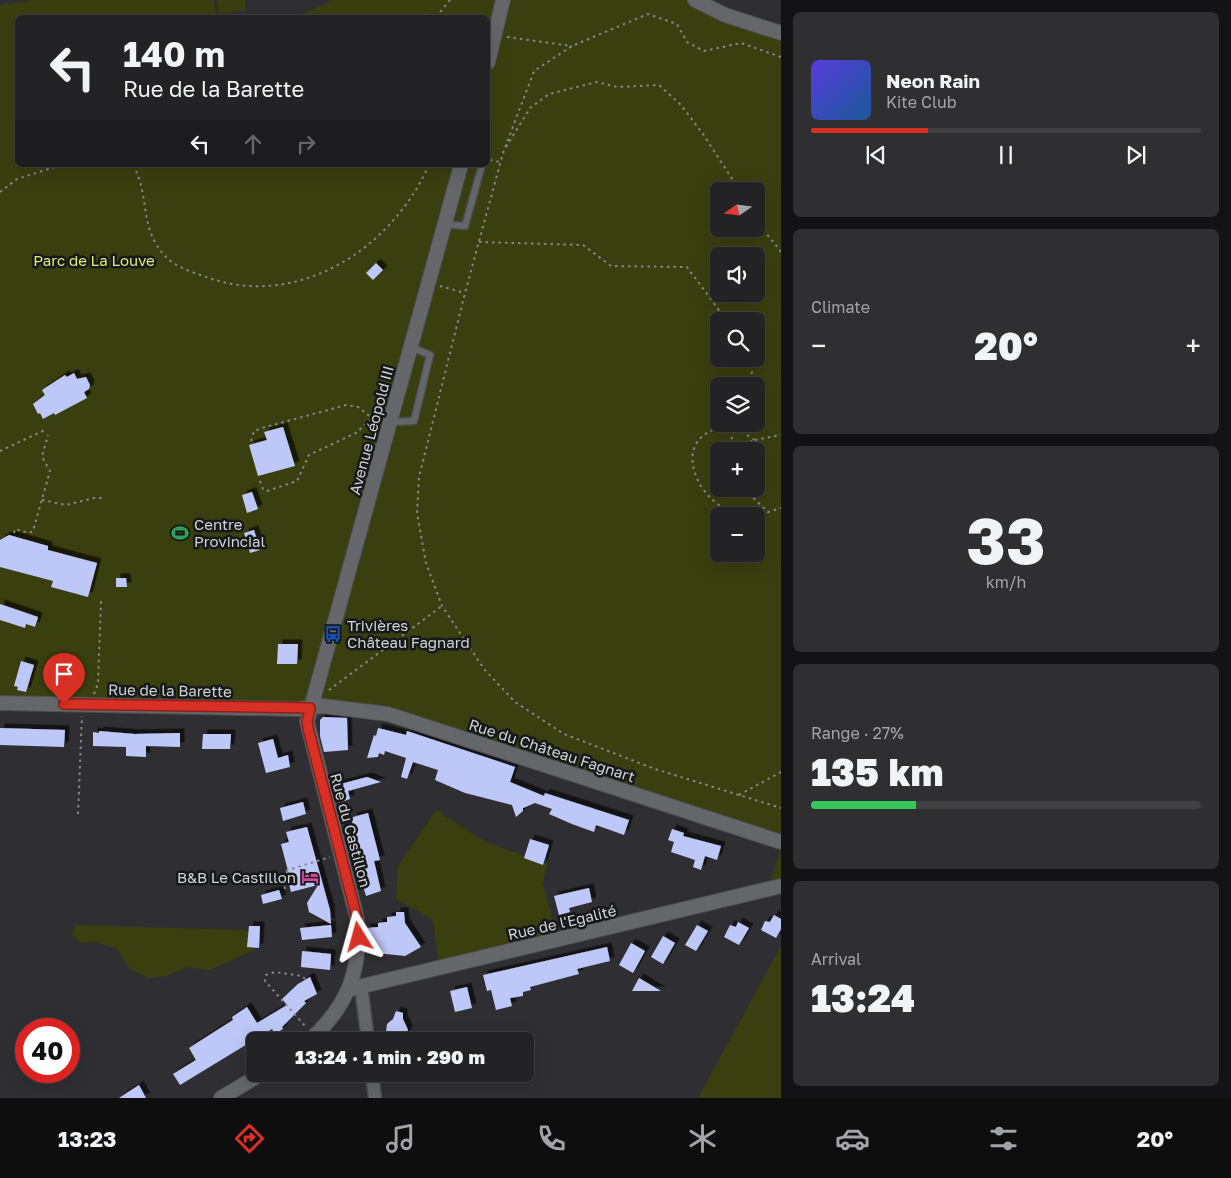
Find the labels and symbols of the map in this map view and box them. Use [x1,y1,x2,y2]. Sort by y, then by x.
north arrow [710,182,765,238]
park label: Parc de La Louve [33,251,155,269]
street label: Avenue Léopold III [345,364,397,496]
place label: Centre Provincial [194,515,266,550]
sports icon: Centre Provincial [170,523,190,543]
place label: Trivières Château Fagnard [347,616,470,651]
bus stop icon: Trivières Château Fagnard [323,624,343,644]
pin [43,653,85,704]
street label: Rue de la Barette [108,680,232,700]
street label: Rue du Château Fagnart [467,715,637,785]
street label: Rue du Castillon [327,771,375,889]
hotel icon: B&B Le Castillon [300,867,320,887]
place label: B&B Le Castillon [177,868,296,886]
street label: Rue de l'Egalité [506,901,618,943]
position arrow [332,910,384,962]
speed limit sign: 40 [15,1018,80,1083]

